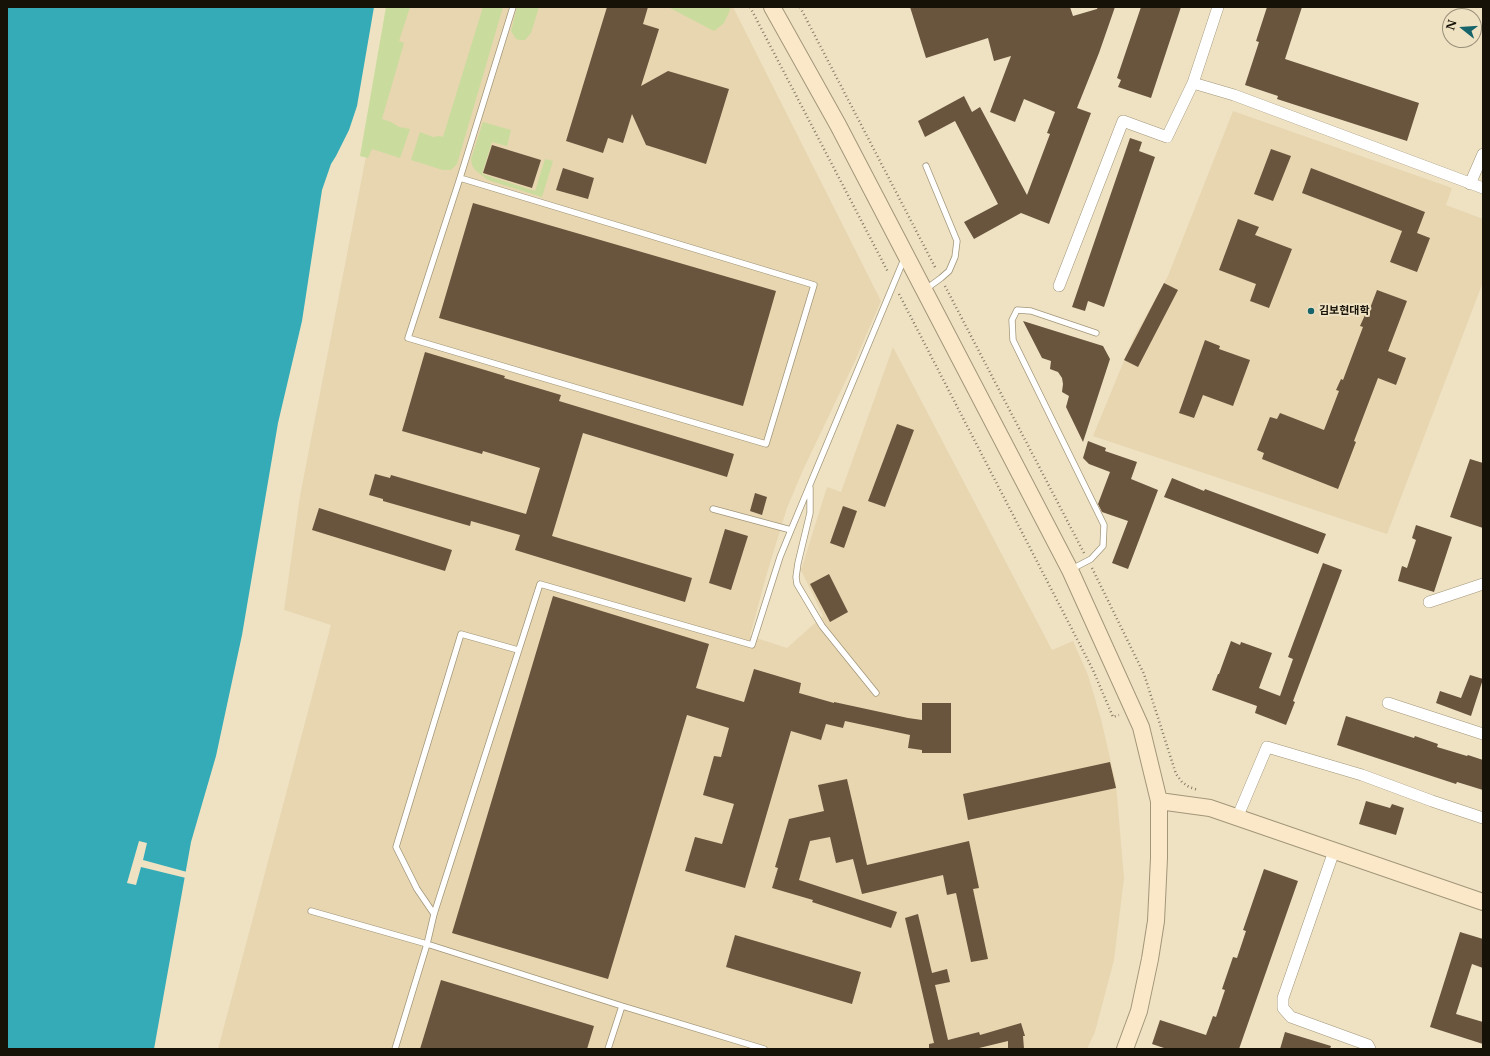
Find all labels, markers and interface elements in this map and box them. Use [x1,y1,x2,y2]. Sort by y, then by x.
north arrow [1442,8,1482,48]
text: N [1443,18,1460,32]
place label: 김보현대학 [1319,304,1370,318]
marker: 김보현대학 [1306,306,1316,316]

